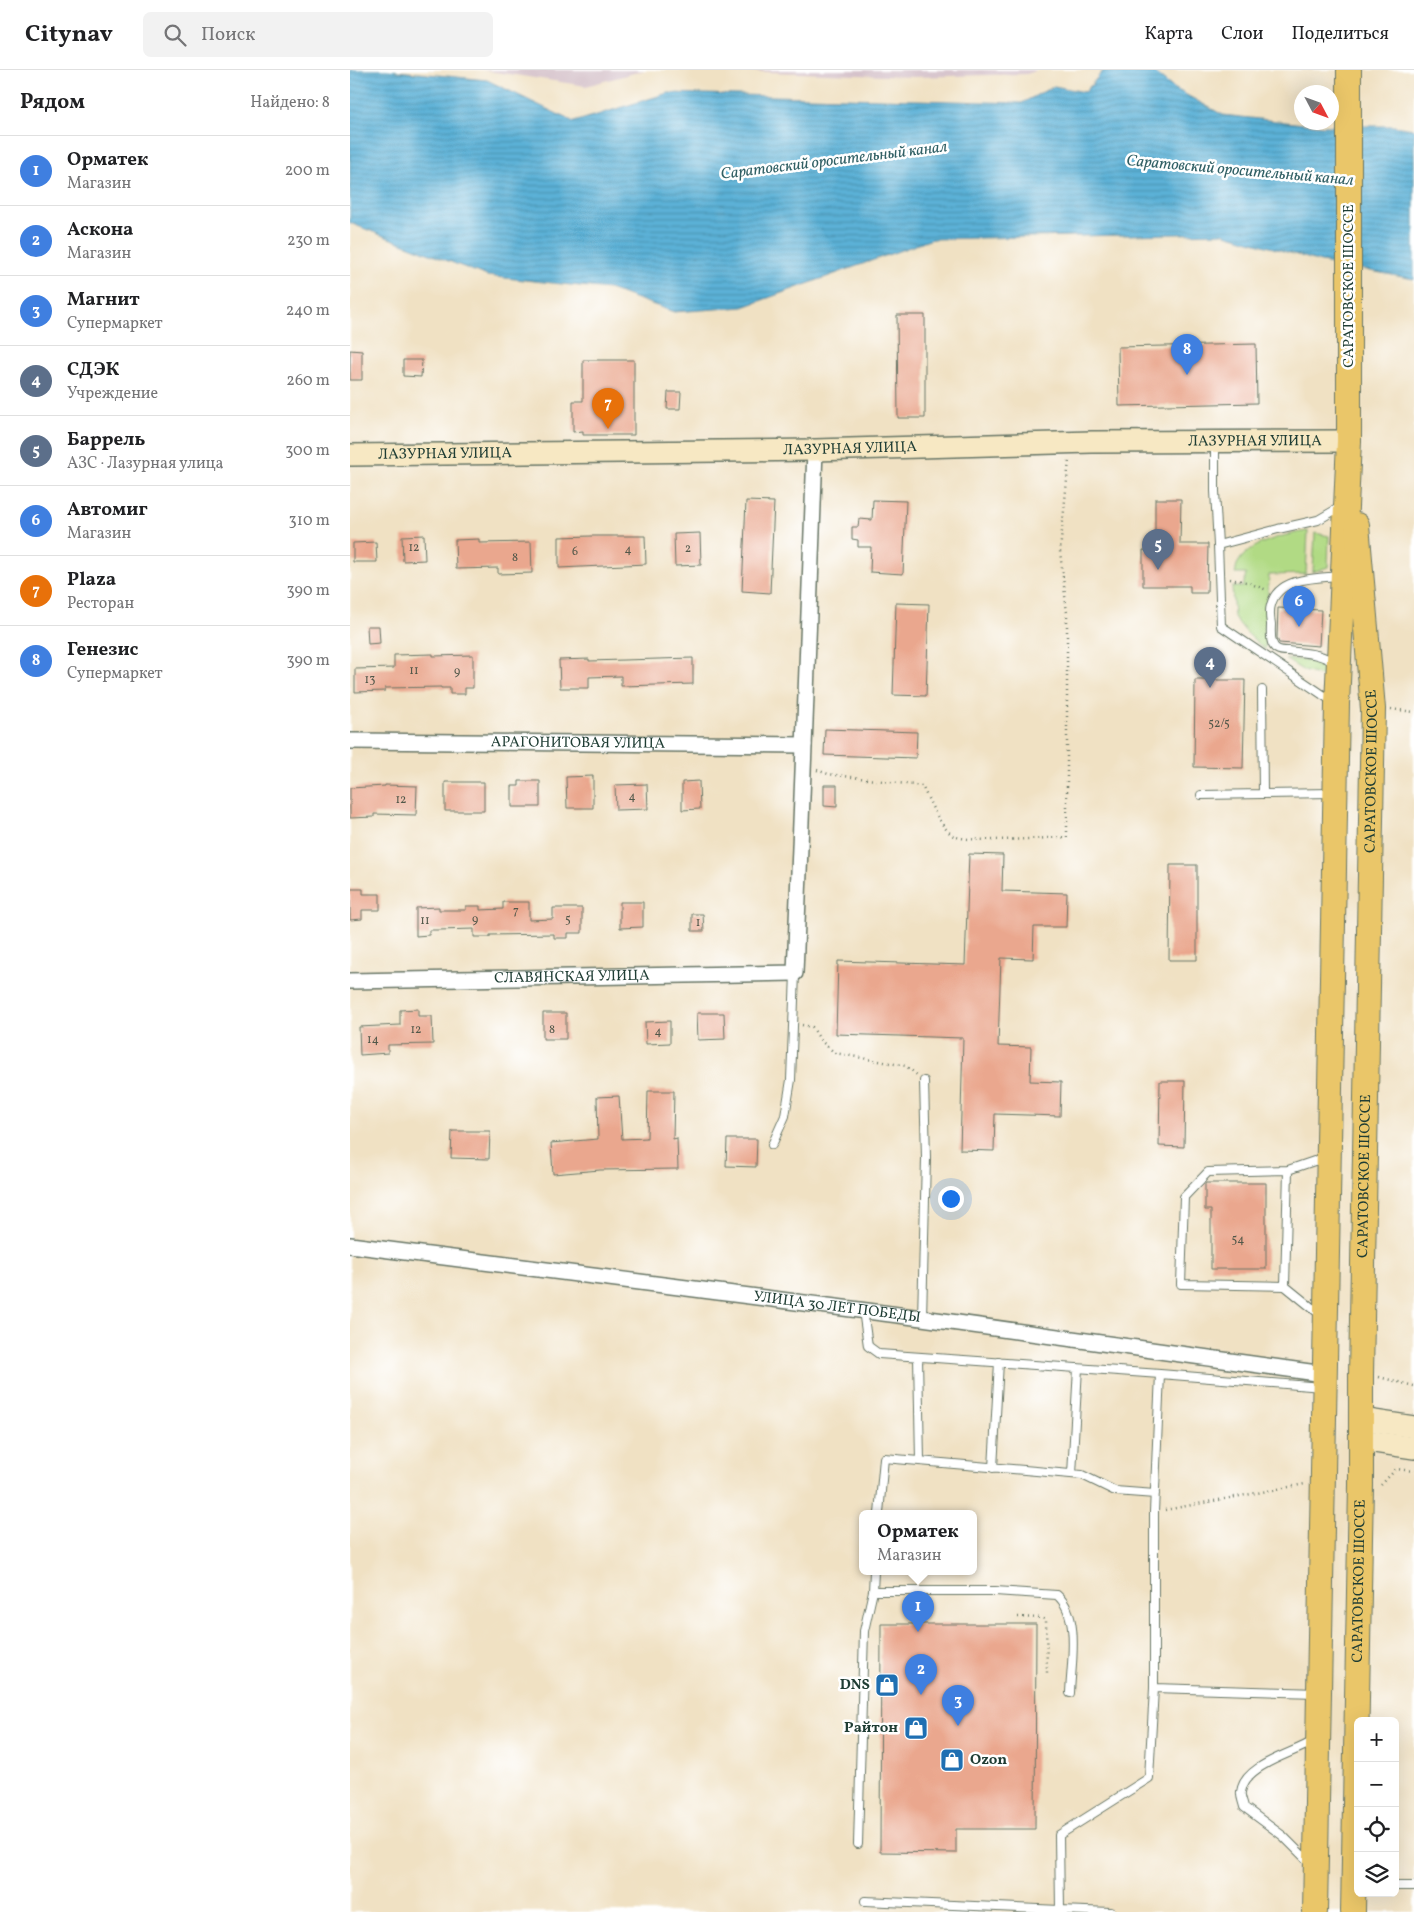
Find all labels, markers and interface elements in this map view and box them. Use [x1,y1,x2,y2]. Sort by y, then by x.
search box [143,12,493,57]
text: Citynav [25,18,113,52]
icon: search [161,21,189,49]
text: Поиск [201,22,255,48]
text: Карта [1145,22,1193,47]
text: Слои [1221,22,1263,47]
text: Поделиться [1291,22,1389,47]
north arrow [1294,85,1339,130]
text: Рядом [20,88,85,117]
text: Найдено: 8 [250,92,330,114]
water label: Саратовский оросительный канал [720,136,949,186]
text: Орматек [67,147,148,173]
water label: Саратовский оросительный канал [1125,150,1355,192]
text: 1 [33,160,39,182]
text: 200 m [285,160,330,182]
text: Магазин [67,173,131,195]
street label: САРАТОВСКОЕ ШОССЕ [1339,204,1360,368]
text: Аскона [67,217,133,243]
text: 2 [32,230,40,252]
text: 230 m [287,230,330,252]
text: Магазин [67,243,131,265]
text: Магнит [67,287,140,313]
text: 3 [32,300,40,322]
text: 240 m [286,300,330,322]
text: Супермаркет [67,313,163,335]
pin: 8 [1171,334,1203,375]
text: СДЭК [67,357,119,383]
text: 4 [31,370,41,392]
text: 260 m [286,370,330,392]
text: Учреждение [67,383,158,405]
pin: 7 [592,388,624,429]
text: Баррель [67,427,145,453]
street label: ЛАЗУРНАЯ УЛИЦА [1188,431,1322,452]
street label: ЛАЗУРНАЯ УЛИЦА [783,437,918,461]
text: 5 [32,440,40,462]
text: 300 m [285,440,330,462]
street label: ЛАЗУРНАЯ УЛИЦА [378,443,512,465]
text: АЗС · Лазурная улица [67,453,224,475]
text: Автомиг [67,497,148,523]
text: 6 [32,510,40,532]
text: 310 m [289,510,330,532]
text: Магазин [67,523,131,545]
pin: 5 [1142,529,1174,570]
house number: 12 [408,540,420,556]
house number: 2 [685,541,691,557]
house number: 4 [624,542,632,558]
house number: 6 [572,544,578,560]
house number: 8 [512,550,518,566]
text: Plaza [67,567,116,593]
text: 7 [32,580,40,602]
text: 390 m [287,580,330,602]
pin: 6 [1283,586,1315,627]
text: Ресторан [67,593,134,615]
text: Генезис [67,637,138,663]
pin: 4 [1194,647,1226,688]
text: 8 [32,650,40,672]
text: 390 m [287,650,330,672]
text: Супермаркет [67,663,163,685]
house number: 11 [409,663,419,679]
house number: 9 [454,664,460,680]
house number: 13 [365,672,375,688]
street label: САРАТОВСКОЕ ШОССЕ [1360,689,1384,853]
house number: 52/5 [1208,716,1230,732]
street label: АРАГОНИТОВАЯ УЛИЦА [491,732,666,754]
house number: 4 [628,789,636,805]
house number: 12 [395,792,407,808]
house number: 7 [513,903,519,919]
house number: 9 [472,912,478,928]
house number: 5 [565,912,571,928]
house number: 11 [420,913,430,929]
house number: 1 [696,915,700,931]
street label: СЛАВЯНСКАЯ УЛИЦА [494,965,650,989]
house number: 12 [410,1022,422,1038]
house number: 8 [549,1022,555,1038]
house number: 4 [654,1024,662,1040]
house number: 14 [367,1032,379,1048]
street label: САРАТОВСКОЕ ШОССЕ [1353,1094,1377,1258]
your location [938,1186,964,1212]
house number: 54 [1232,1232,1244,1248]
street label: УЛИЦА 30 ЛЕТ ПОБЕДЫ [752,1286,922,1328]
street label: САРАТОВСКОЕ ШОССЕ [1347,1499,1371,1663]
popup [859,1510,977,1575]
text: Орматек [877,1519,959,1545]
text: Магазин [877,1545,942,1567]
pin: 1 [902,1591,934,1632]
pin: 2 [905,1654,937,1695]
shop icon: DNS [874,1672,900,1698]
place label: DNS [840,1675,870,1696]
pin: 3 [942,1685,974,1726]
shop icon: Райтон [903,1715,929,1741]
map controls [1354,1717,1399,1897]
button: + [1354,1717,1399,1762]
place label: Райтон [844,1718,898,1739]
shop icon: Ozon [939,1747,965,1773]
place label: Ozon [970,1750,1007,1771]
button: − [1354,1762,1399,1807]
button: locate [1354,1807,1399,1852]
button: layers [1354,1852,1399,1897]

